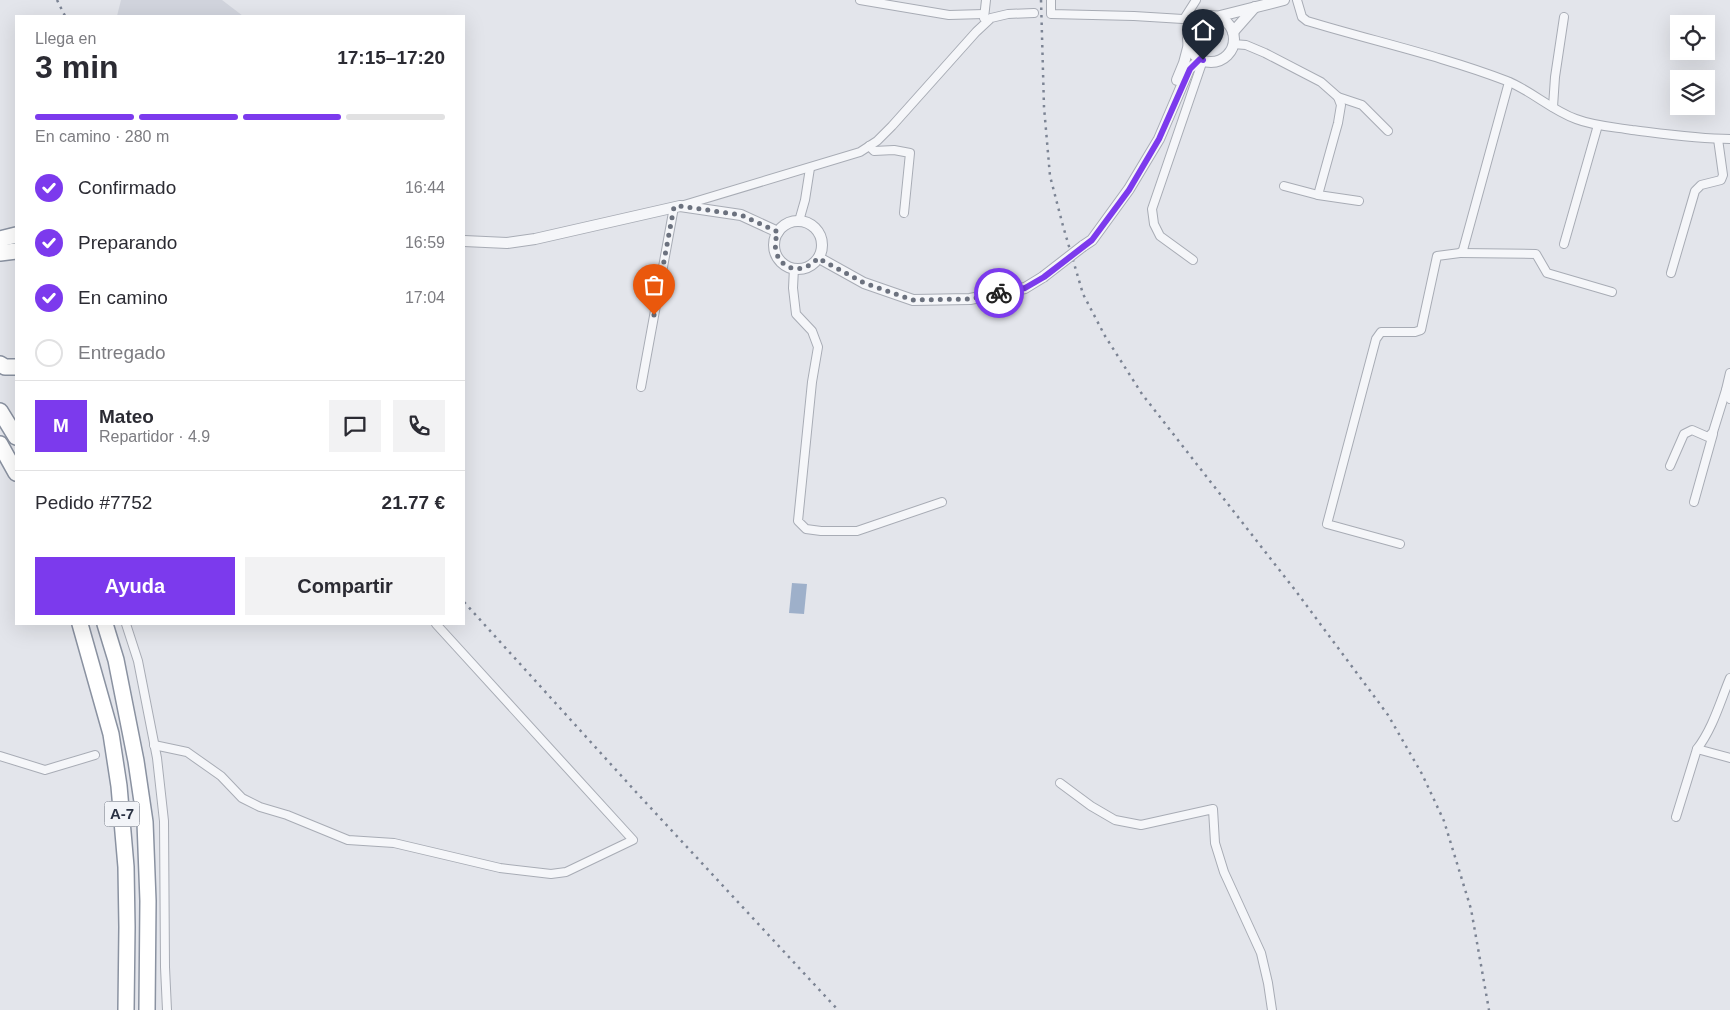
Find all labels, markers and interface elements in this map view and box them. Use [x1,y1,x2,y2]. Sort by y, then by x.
pin [1182,9,1224,60]
map controls [1670,15,1715,115]
button: locate [1670,15,1715,60]
icon: home [1189,16,1217,44]
text: Llega en [35,30,96,47]
text: 17:15–17:20 [337,47,445,68]
text: 3 min [35,49,119,85]
button: layers [1670,70,1715,115]
text: En camino · 280 m [35,128,169,145]
icon: check [35,174,63,202]
text: Confirmado [78,177,176,198]
text: 16:44 [405,179,445,196]
icon: check [35,229,63,257]
text: Preparando [78,232,177,253]
text: 16:59 [405,234,445,251]
pin [633,264,675,315]
courier [974,268,1024,318]
icon: bag [640,271,668,299]
icon: bike [985,279,1013,307]
icon: check [35,284,63,312]
text: En camino [78,287,168,308]
text: 17:04 [405,289,445,306]
text: Entregado [78,342,166,363]
button: chat [329,400,381,452]
button: phone [393,400,445,452]
text: Mateo [99,406,154,427]
text: M [53,415,69,436]
text: Repartidor · 4.9 [99,428,210,445]
text: Pedido #7752 [35,492,152,513]
text: 21.77 € [382,492,445,513]
button: Ayuda [35,557,235,615]
button: Compartir [245,557,445,615]
road number: A-7 [104,802,140,826]

